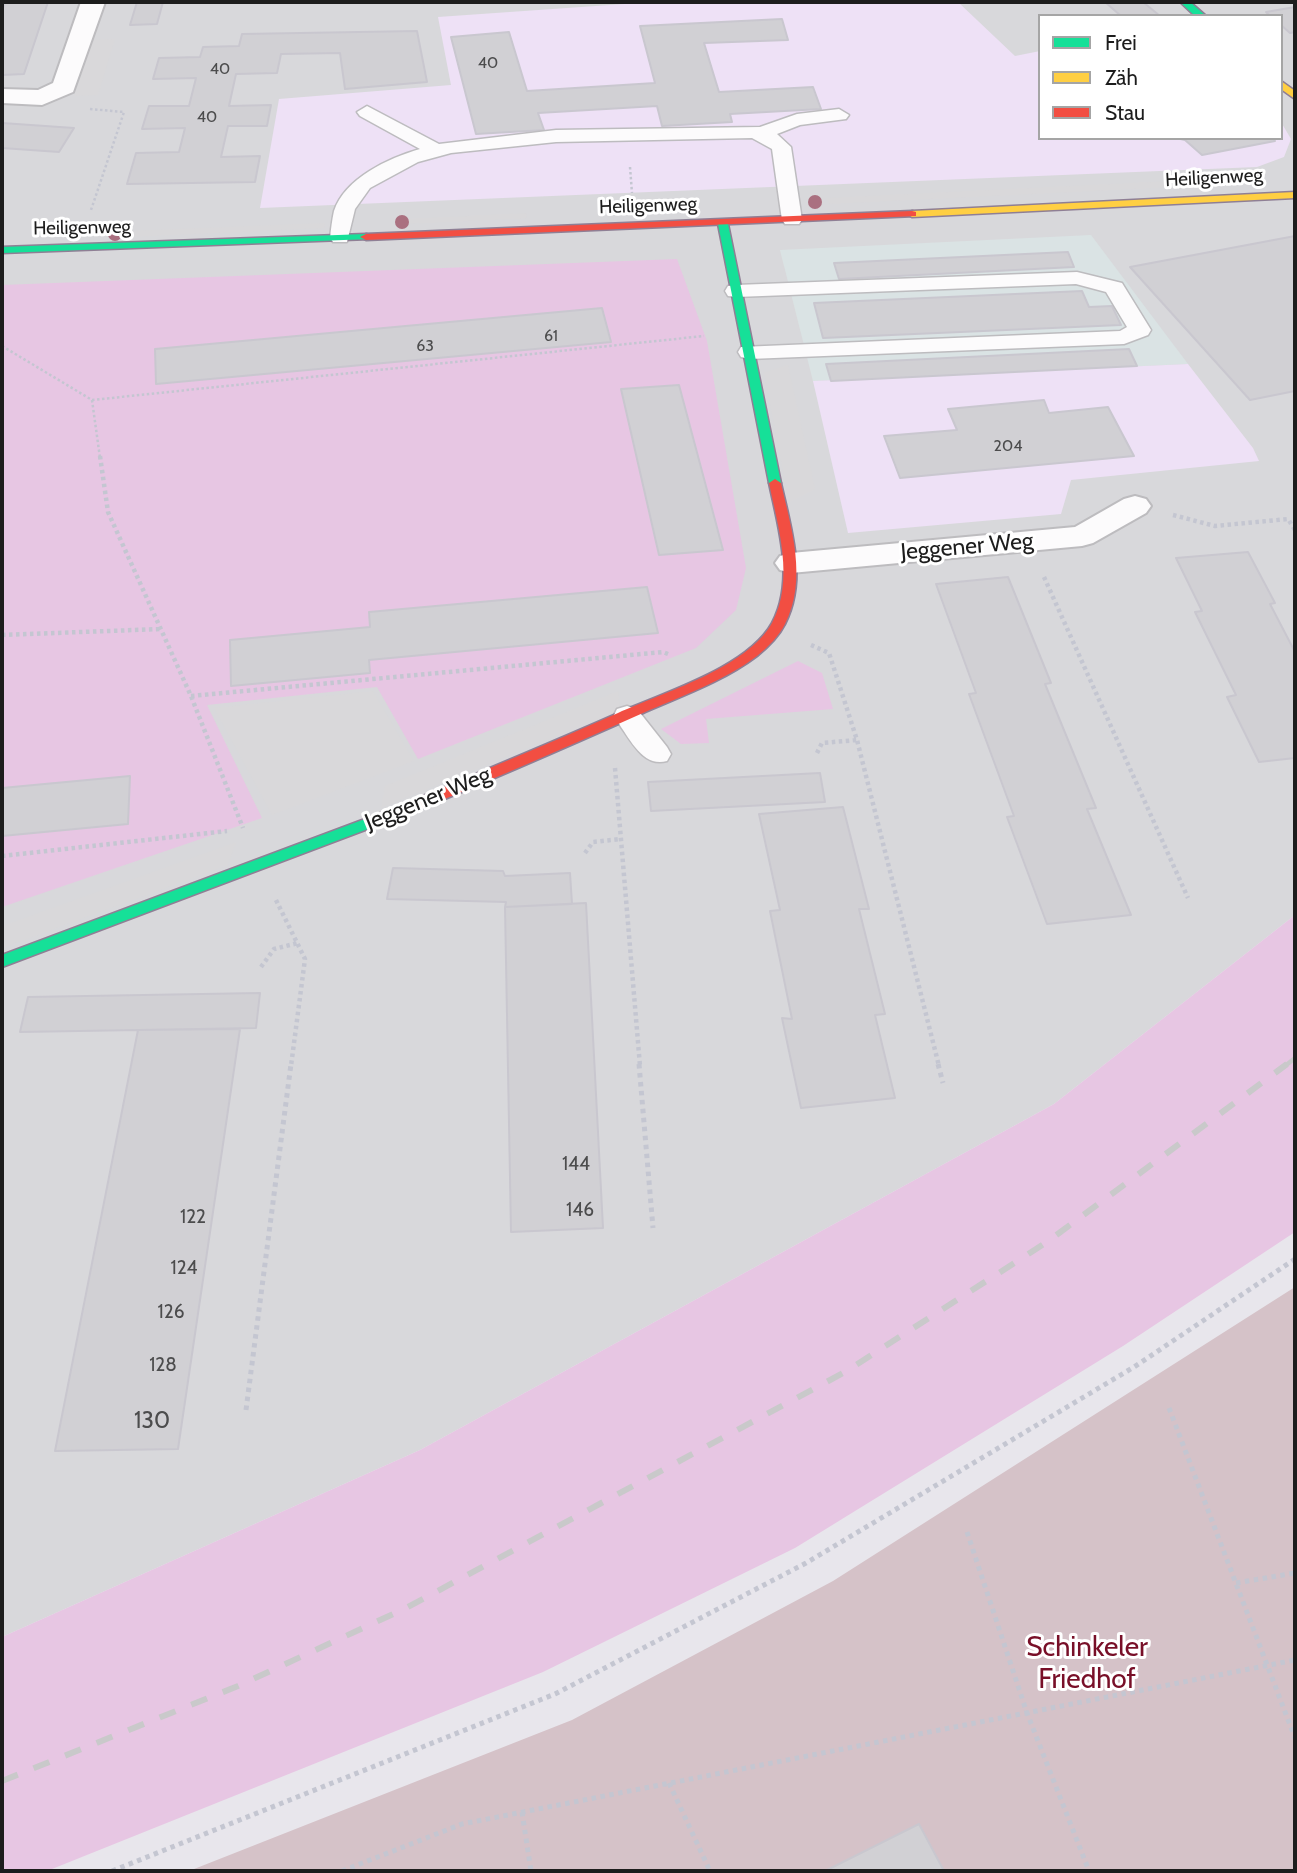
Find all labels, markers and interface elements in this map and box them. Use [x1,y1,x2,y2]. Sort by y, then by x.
legend [1038,14,1283,140]
text: Frei [1105,30,1137,55]
house number: 40 [478,53,498,73]
house number: 40 [210,59,230,79]
text: Zäh [1105,65,1138,90]
text: Stau [1105,100,1145,125]
house number: 40 [197,107,217,127]
street label: Heiligenweg [1164,164,1264,192]
street label: Heiligenweg [599,193,697,219]
street label: Heiligenweg [33,216,131,240]
house number: 61 [544,326,558,346]
house number: 63 [416,336,434,356]
house number: 204 [994,436,1022,456]
street label: Jeggener Weg [899,527,1035,567]
street label: Jeggener Weg [361,761,495,837]
house number: 144 [562,1153,590,1175]
house number: 146 [566,1199,594,1221]
house number: 122 [180,1206,206,1228]
house number: 124 [170,1257,198,1279]
house number: 126 [158,1301,184,1323]
house number: 128 [149,1354,177,1376]
house number: 130 [134,1407,170,1435]
park label: Schinkeler Friedhof [1026,1631,1148,1697]

